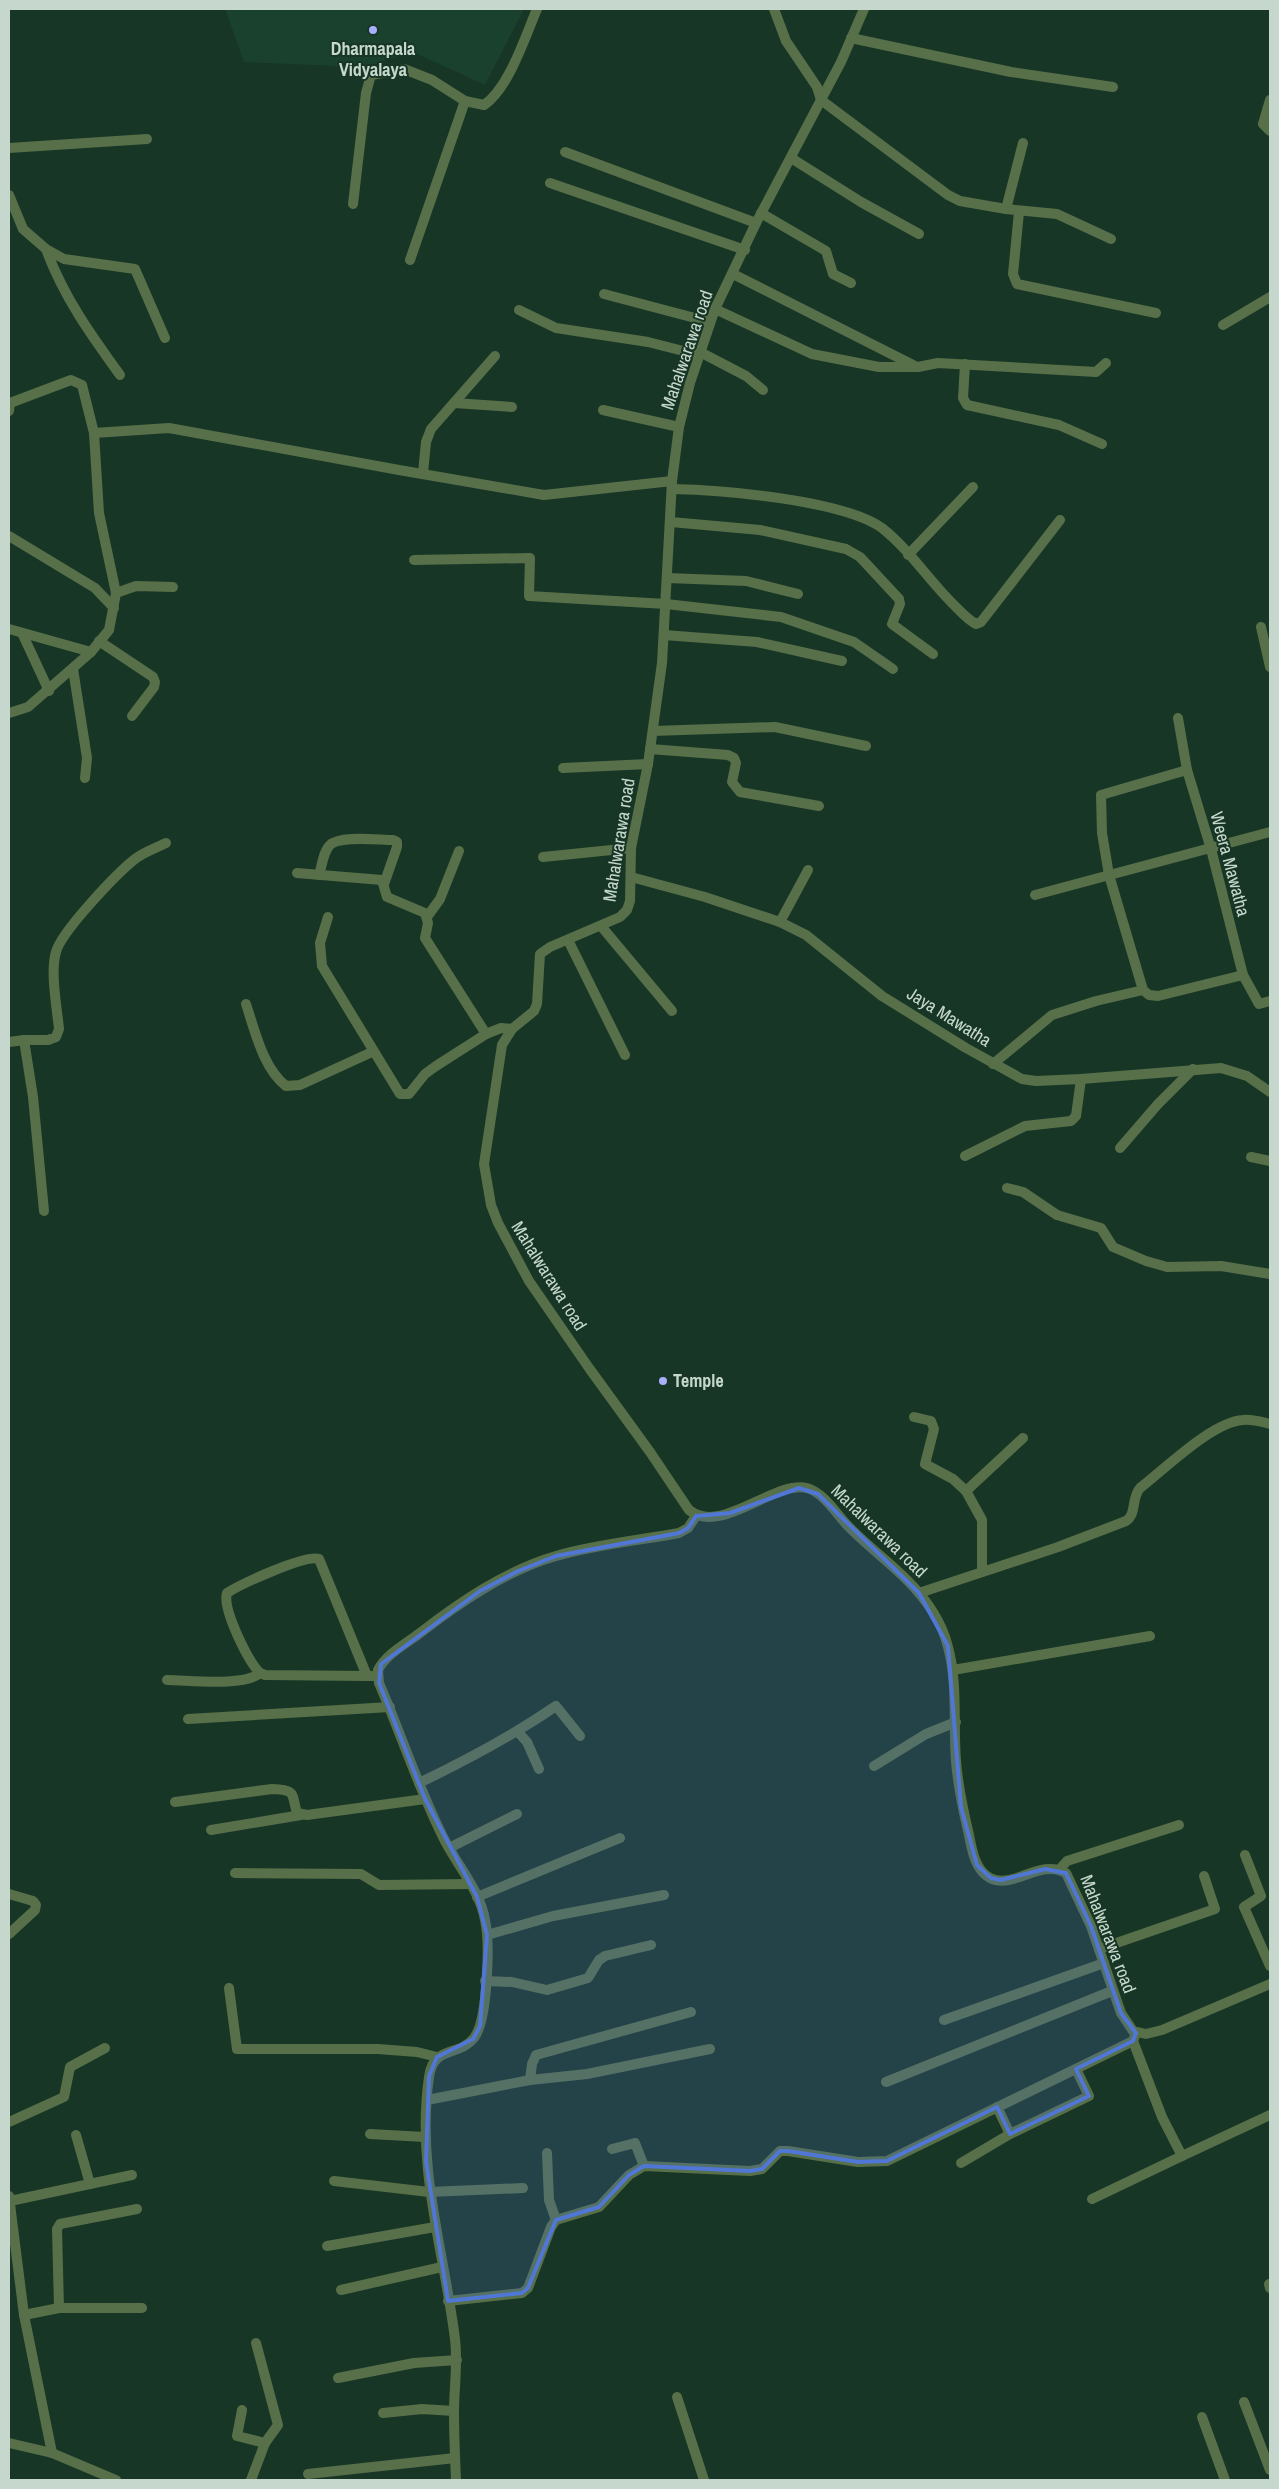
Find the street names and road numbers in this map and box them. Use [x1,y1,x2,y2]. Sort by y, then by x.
street label: Mahalwarawa road [654,287,719,413]
street label: Mahalwarawa road [596,776,641,903]
street label: Weera Mawatha [1205,809,1256,919]
street label: Jaya Mawatha [902,981,996,1052]
street label: Mahalwarawa road [506,1216,593,1335]
street label: Mahalwarawa road [826,1478,933,1583]
street label: Mahalwarawa road [1074,1871,1142,1997]

